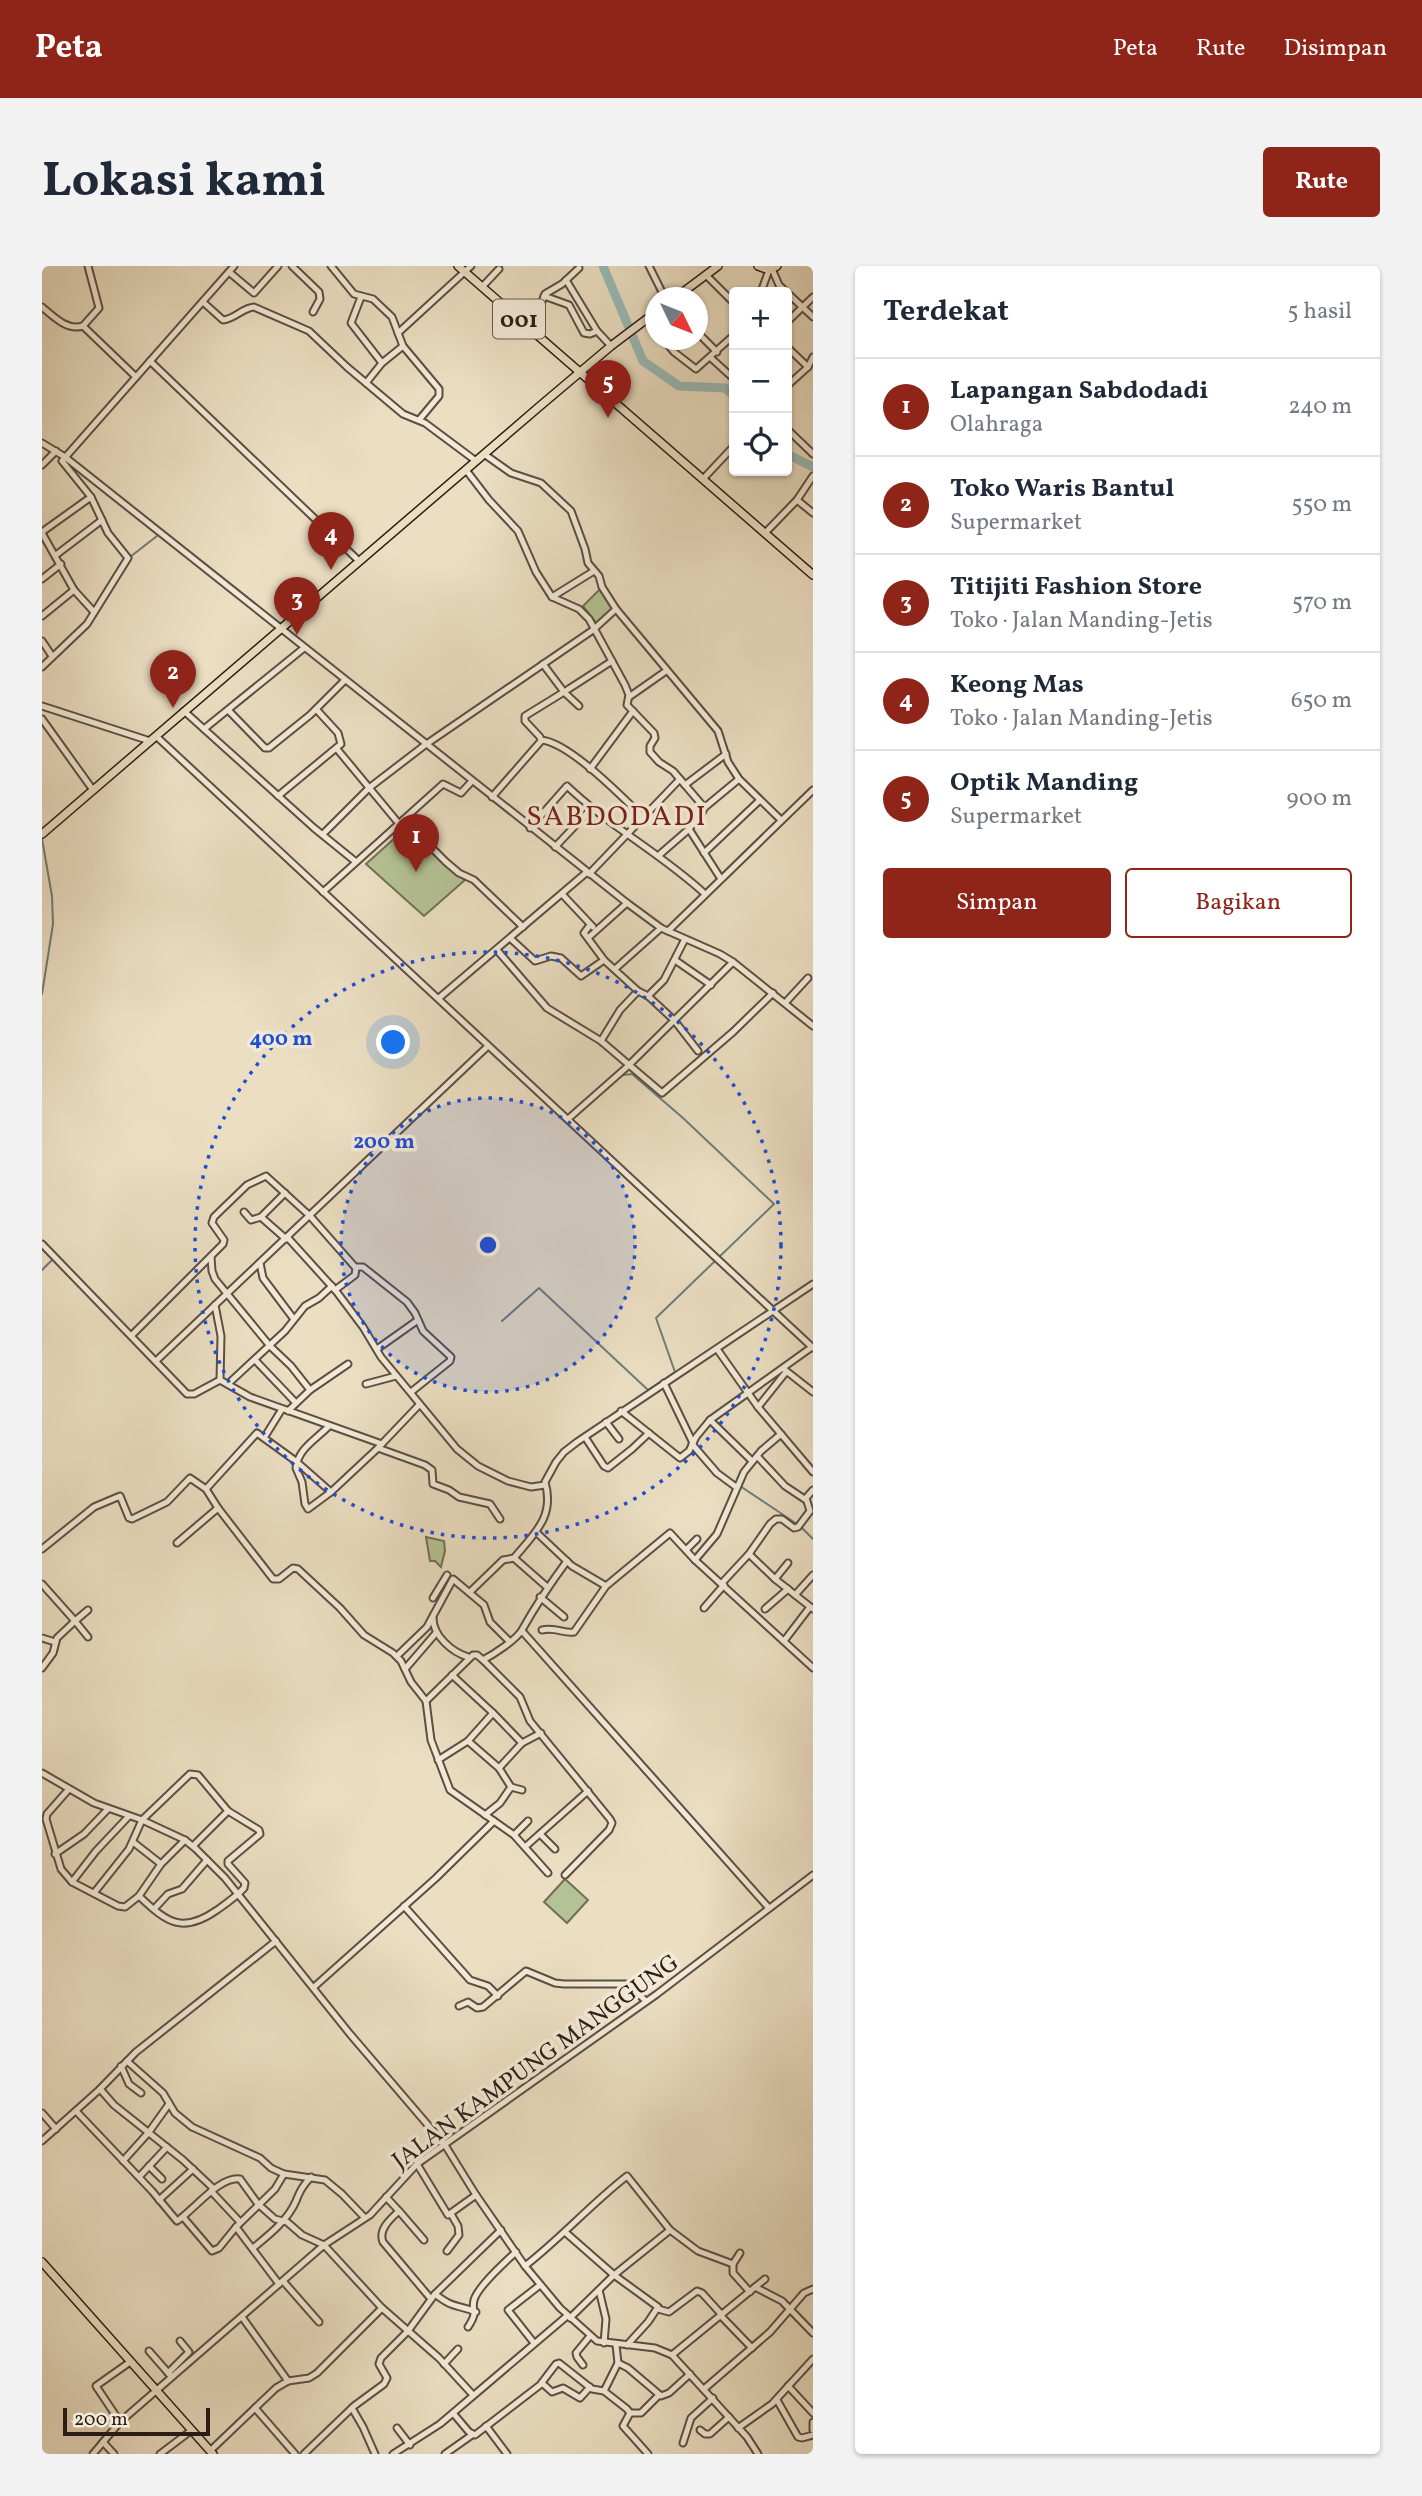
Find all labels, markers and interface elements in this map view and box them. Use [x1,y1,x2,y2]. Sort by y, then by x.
text: Peta [35,26,103,72]
text: Peta [1113,32,1158,66]
text: Rute [1196,32,1245,66]
text: Disimpan [1283,32,1387,66]
button: Rute [1263,147,1380,217]
text: Lokasi kami [42,148,326,217]
north arrow [645,287,708,350]
map controls [729,287,792,476]
button: + [729,287,792,350]
text: Terdekat [883,291,1009,333]
text: 5 hasil [1288,296,1352,328]
road number: 001 [493,300,545,338]
button: − [729,350,792,413]
pin: 5 [585,360,631,418]
text: Lapangan Sabdodadi [950,373,1208,409]
text: 1 [901,391,911,423]
text: 240 m [1288,391,1352,423]
text: Olahraga [950,409,1043,441]
button: locate [729,413,792,476]
text: Toko Waris Bantul [950,471,1174,507]
text: 2 [900,489,912,521]
text: 550 m [1292,489,1352,521]
text: Supermarket [950,507,1082,539]
pin: 4 [308,512,354,570]
text: Titijiti Fashion Store [950,569,1202,605]
pin: 3 [274,577,320,635]
text: 3 [900,587,912,619]
text: 570 m [1292,587,1352,619]
text: Toko · Jalan Manding-Jetis [950,605,1213,637]
pin: 2 [150,650,196,708]
text: Keong Mas [950,667,1084,703]
text: 4 [899,685,913,717]
text: 650 m [1291,685,1352,717]
text: Toko · Jalan Manding-Jetis [950,703,1213,735]
text: Optik Manding [950,765,1138,801]
text: 5 [900,783,912,815]
text: 900 m [1287,783,1352,815]
district label: SABDODADI [526,798,708,837]
text: Supermarket [950,801,1082,833]
pin: 1 [393,814,439,872]
button: Simpan [883,868,1111,938]
button: Bagikan [1125,868,1352,938]
text: 400 m [250,1025,312,1054]
your location [376,1025,410,1059]
text: 200 m [353,1128,415,1157]
centre of rings [476,1233,500,1257]
street label: JALAN KAMPUNG MANGGUNG [386,1947,687,2178]
scale bar [63,2405,210,2437]
text: 200 m [74,2407,128,2433]

